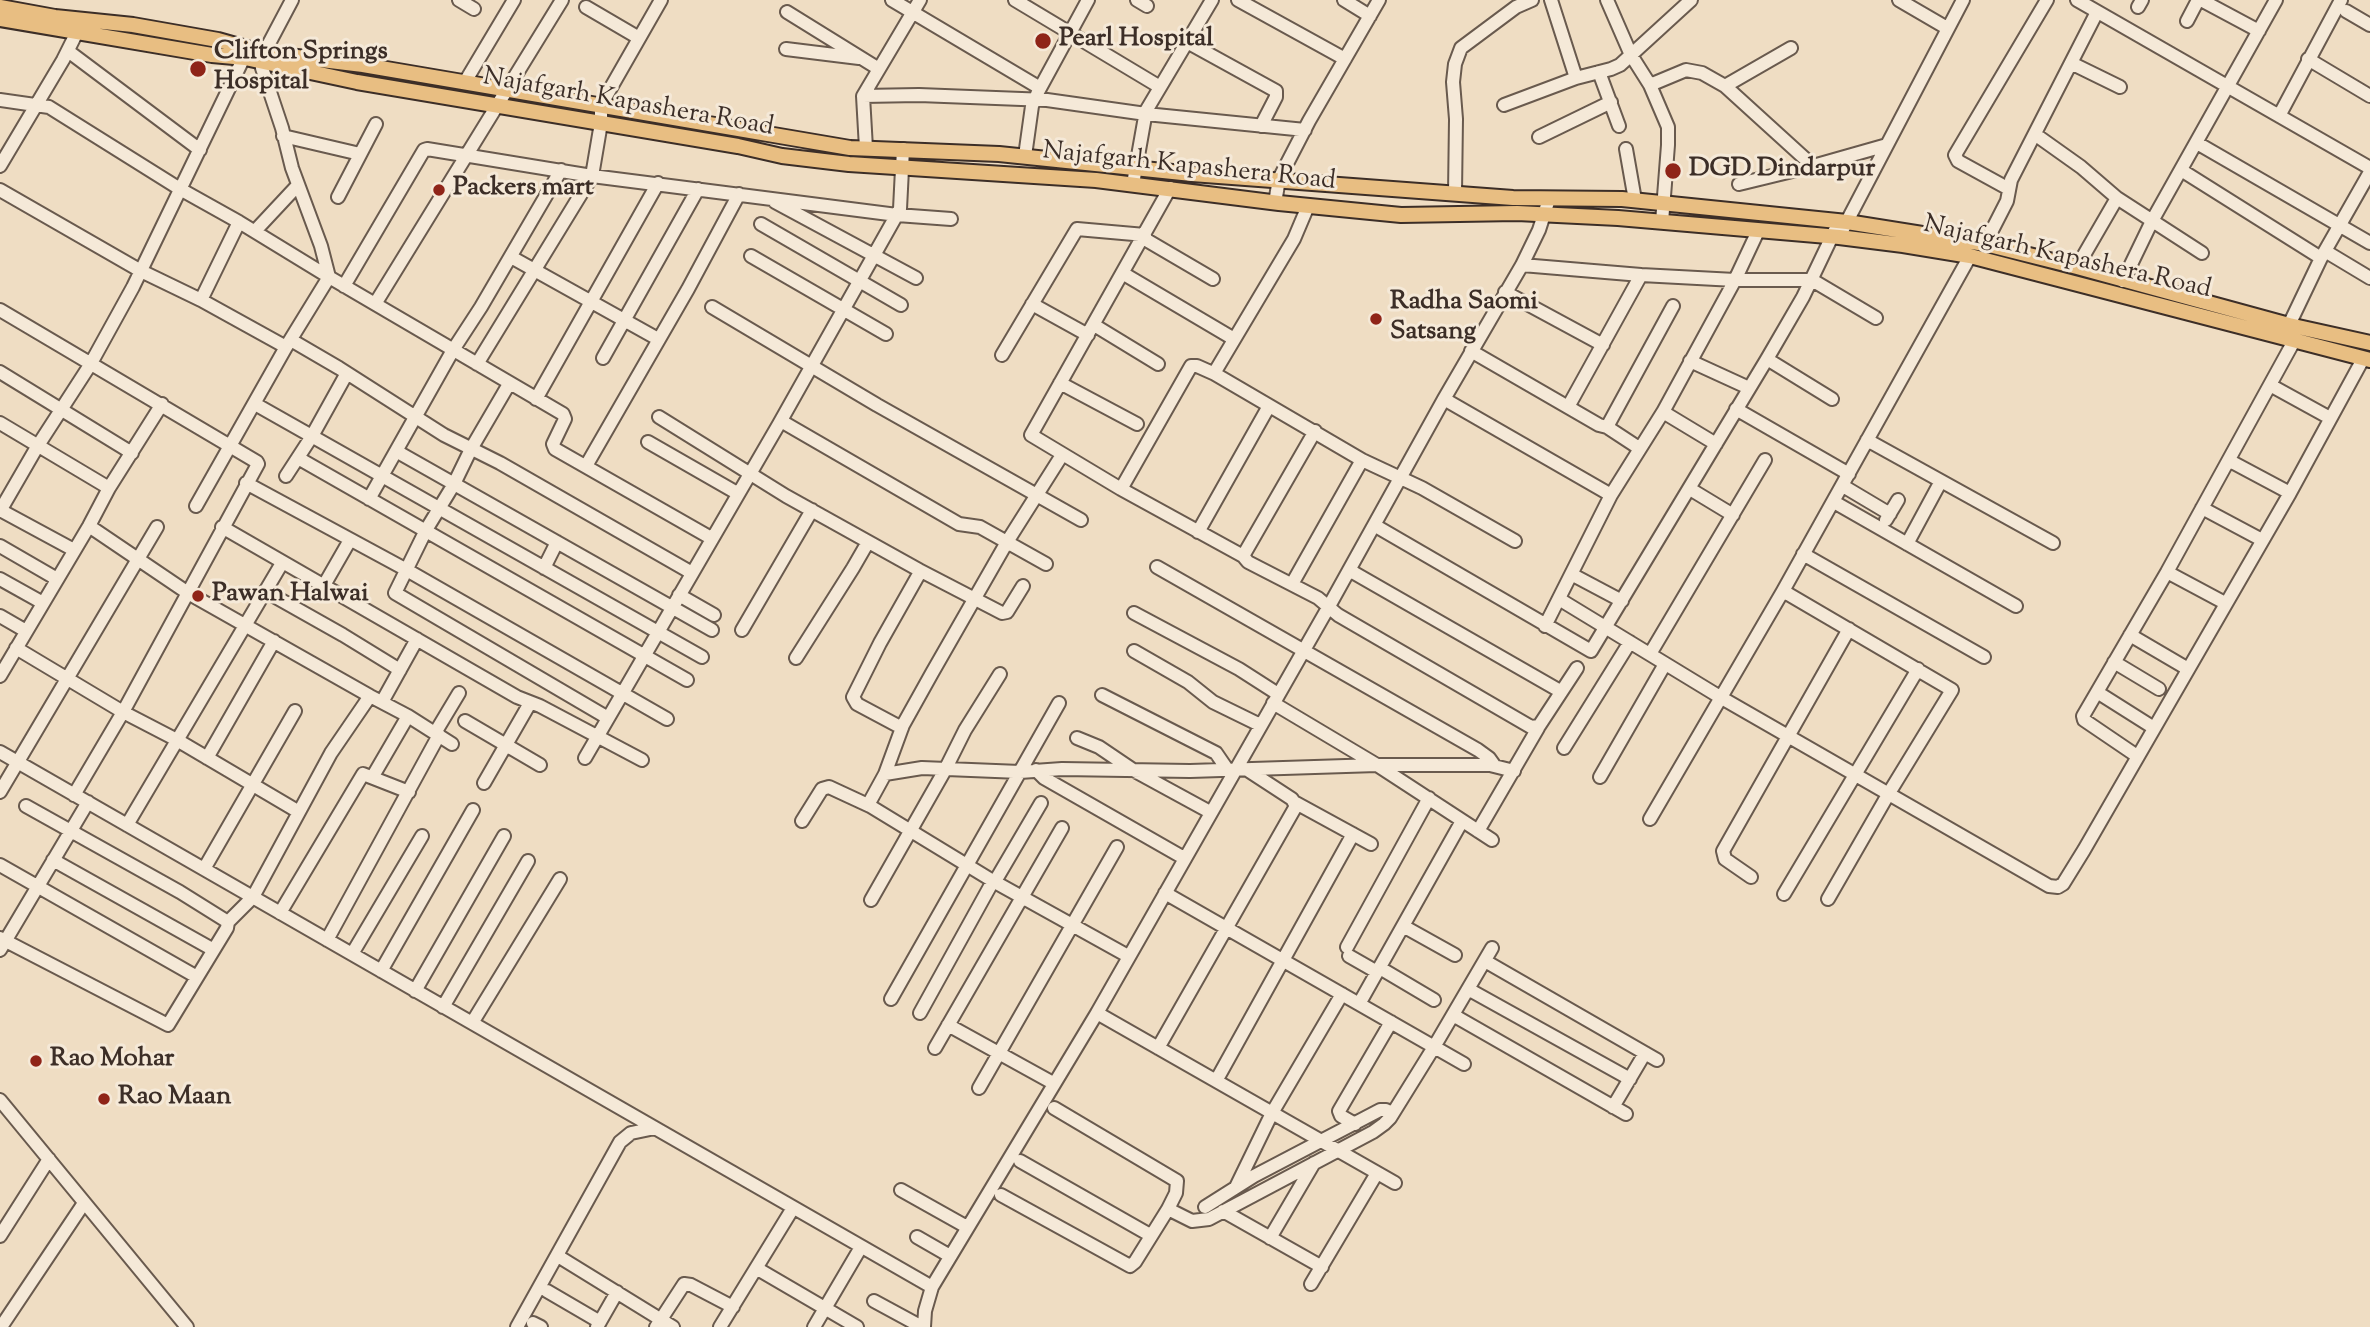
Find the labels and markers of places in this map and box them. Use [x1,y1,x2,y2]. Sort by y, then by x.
place label: Pearl Hospital [1059,25,1214,57]
marker: Pearl Hospital [1033,31,1053,51]
place label: Clifton Springs Hospital [214,38,388,100]
marker: Clifton Springs Hospital [188,59,208,79]
place label: DGD Dindarpur [1689,155,1875,187]
marker: DGD Dindarpur [1663,161,1683,181]
place label: Packers mart [453,174,594,206]
marker: Packers mart [431,182,447,198]
place label: Radha Saomi Satsang [1390,288,1538,350]
marker: Radha Saomi Satsang [1368,311,1384,327]
place label: Pawan Halwai [212,580,369,612]
marker: Pawan Halwai [190,588,206,604]
place label: Rao Mohar [50,1045,174,1077]
marker: Rao Mohar [28,1053,44,1069]
place label: Rao Maan [118,1083,231,1115]
marker: Rao Maan [96,1091,112,1107]

